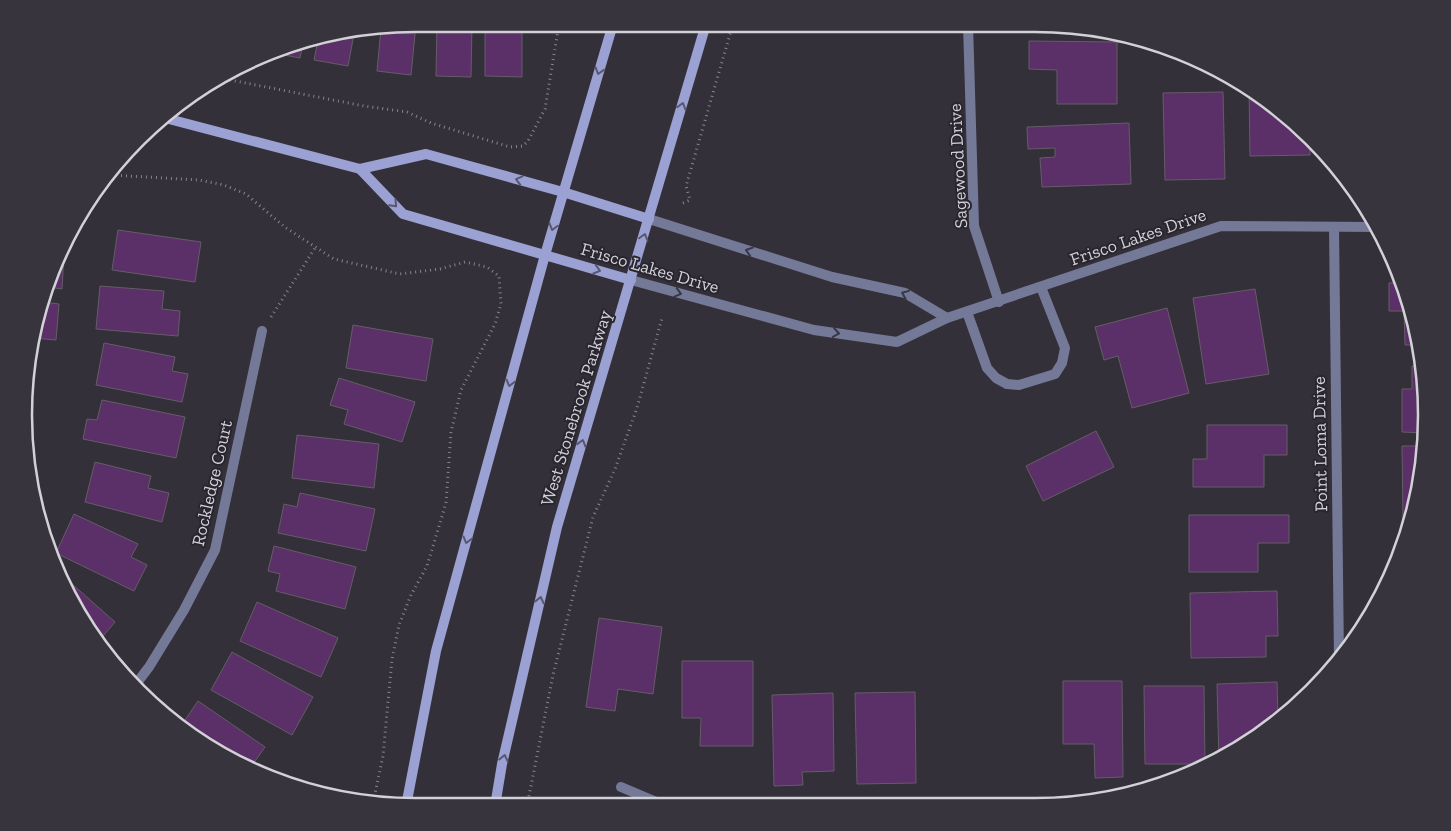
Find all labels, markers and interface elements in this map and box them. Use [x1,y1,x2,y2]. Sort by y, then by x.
one-way arrow [595,66,605,74]
one-way arrow [677,102,687,110]
street label: Sagewood Drive [944,103,972,229]
one-way arrow [514,175,523,186]
one-way arrow [388,199,397,208]
street label: Frisco Lakes Drive [1067,203,1209,271]
one-way arrow [549,222,559,230]
one-way arrow [638,233,649,242]
street label: Frisco Lakes Drive [578,238,722,298]
one-way arrow [745,246,753,256]
one-way arrow [592,265,600,275]
one-way arrow [674,287,683,298]
one-way arrow [901,290,910,300]
street label: West Stonebrook Parkway [536,307,616,509]
one-way arrow [832,327,840,338]
street label: Point Loma Drive [1308,376,1332,512]
one-way arrow [505,379,515,387]
street label: Rockledge Court [187,418,237,548]
one-way arrow [577,440,587,448]
one-way arrow [462,535,472,543]
one-way arrow [534,596,545,604]
one-way arrow [498,754,509,763]

